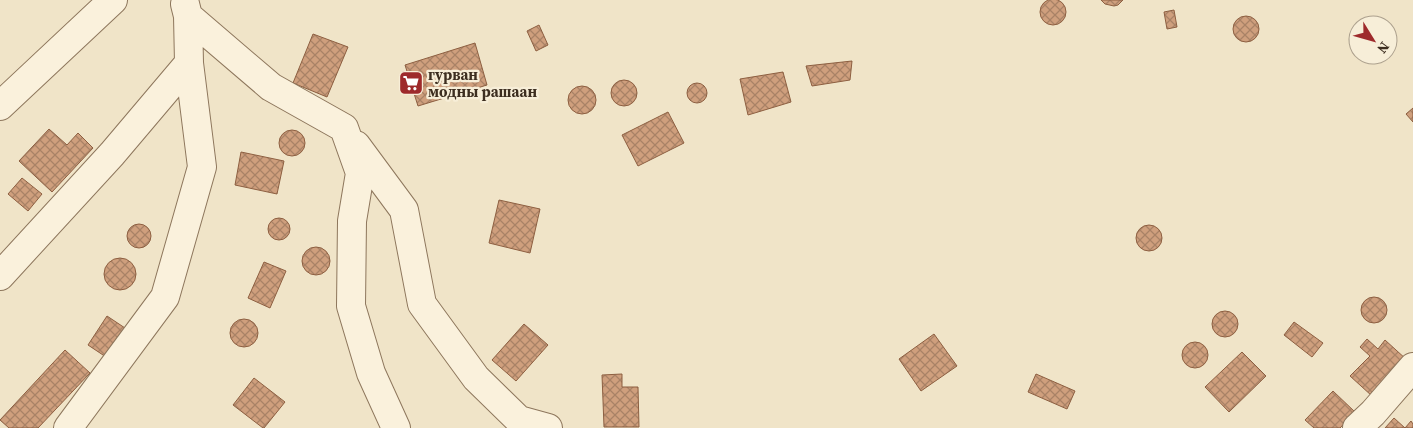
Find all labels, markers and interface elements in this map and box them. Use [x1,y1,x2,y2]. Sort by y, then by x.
north arrow [1348,15,1398,65]
text: N [1372,38,1394,58]
place label: гурван модны рашаан [428,64,537,102]
supermarket icon: гурван модны рашаан [398,70,424,96]

